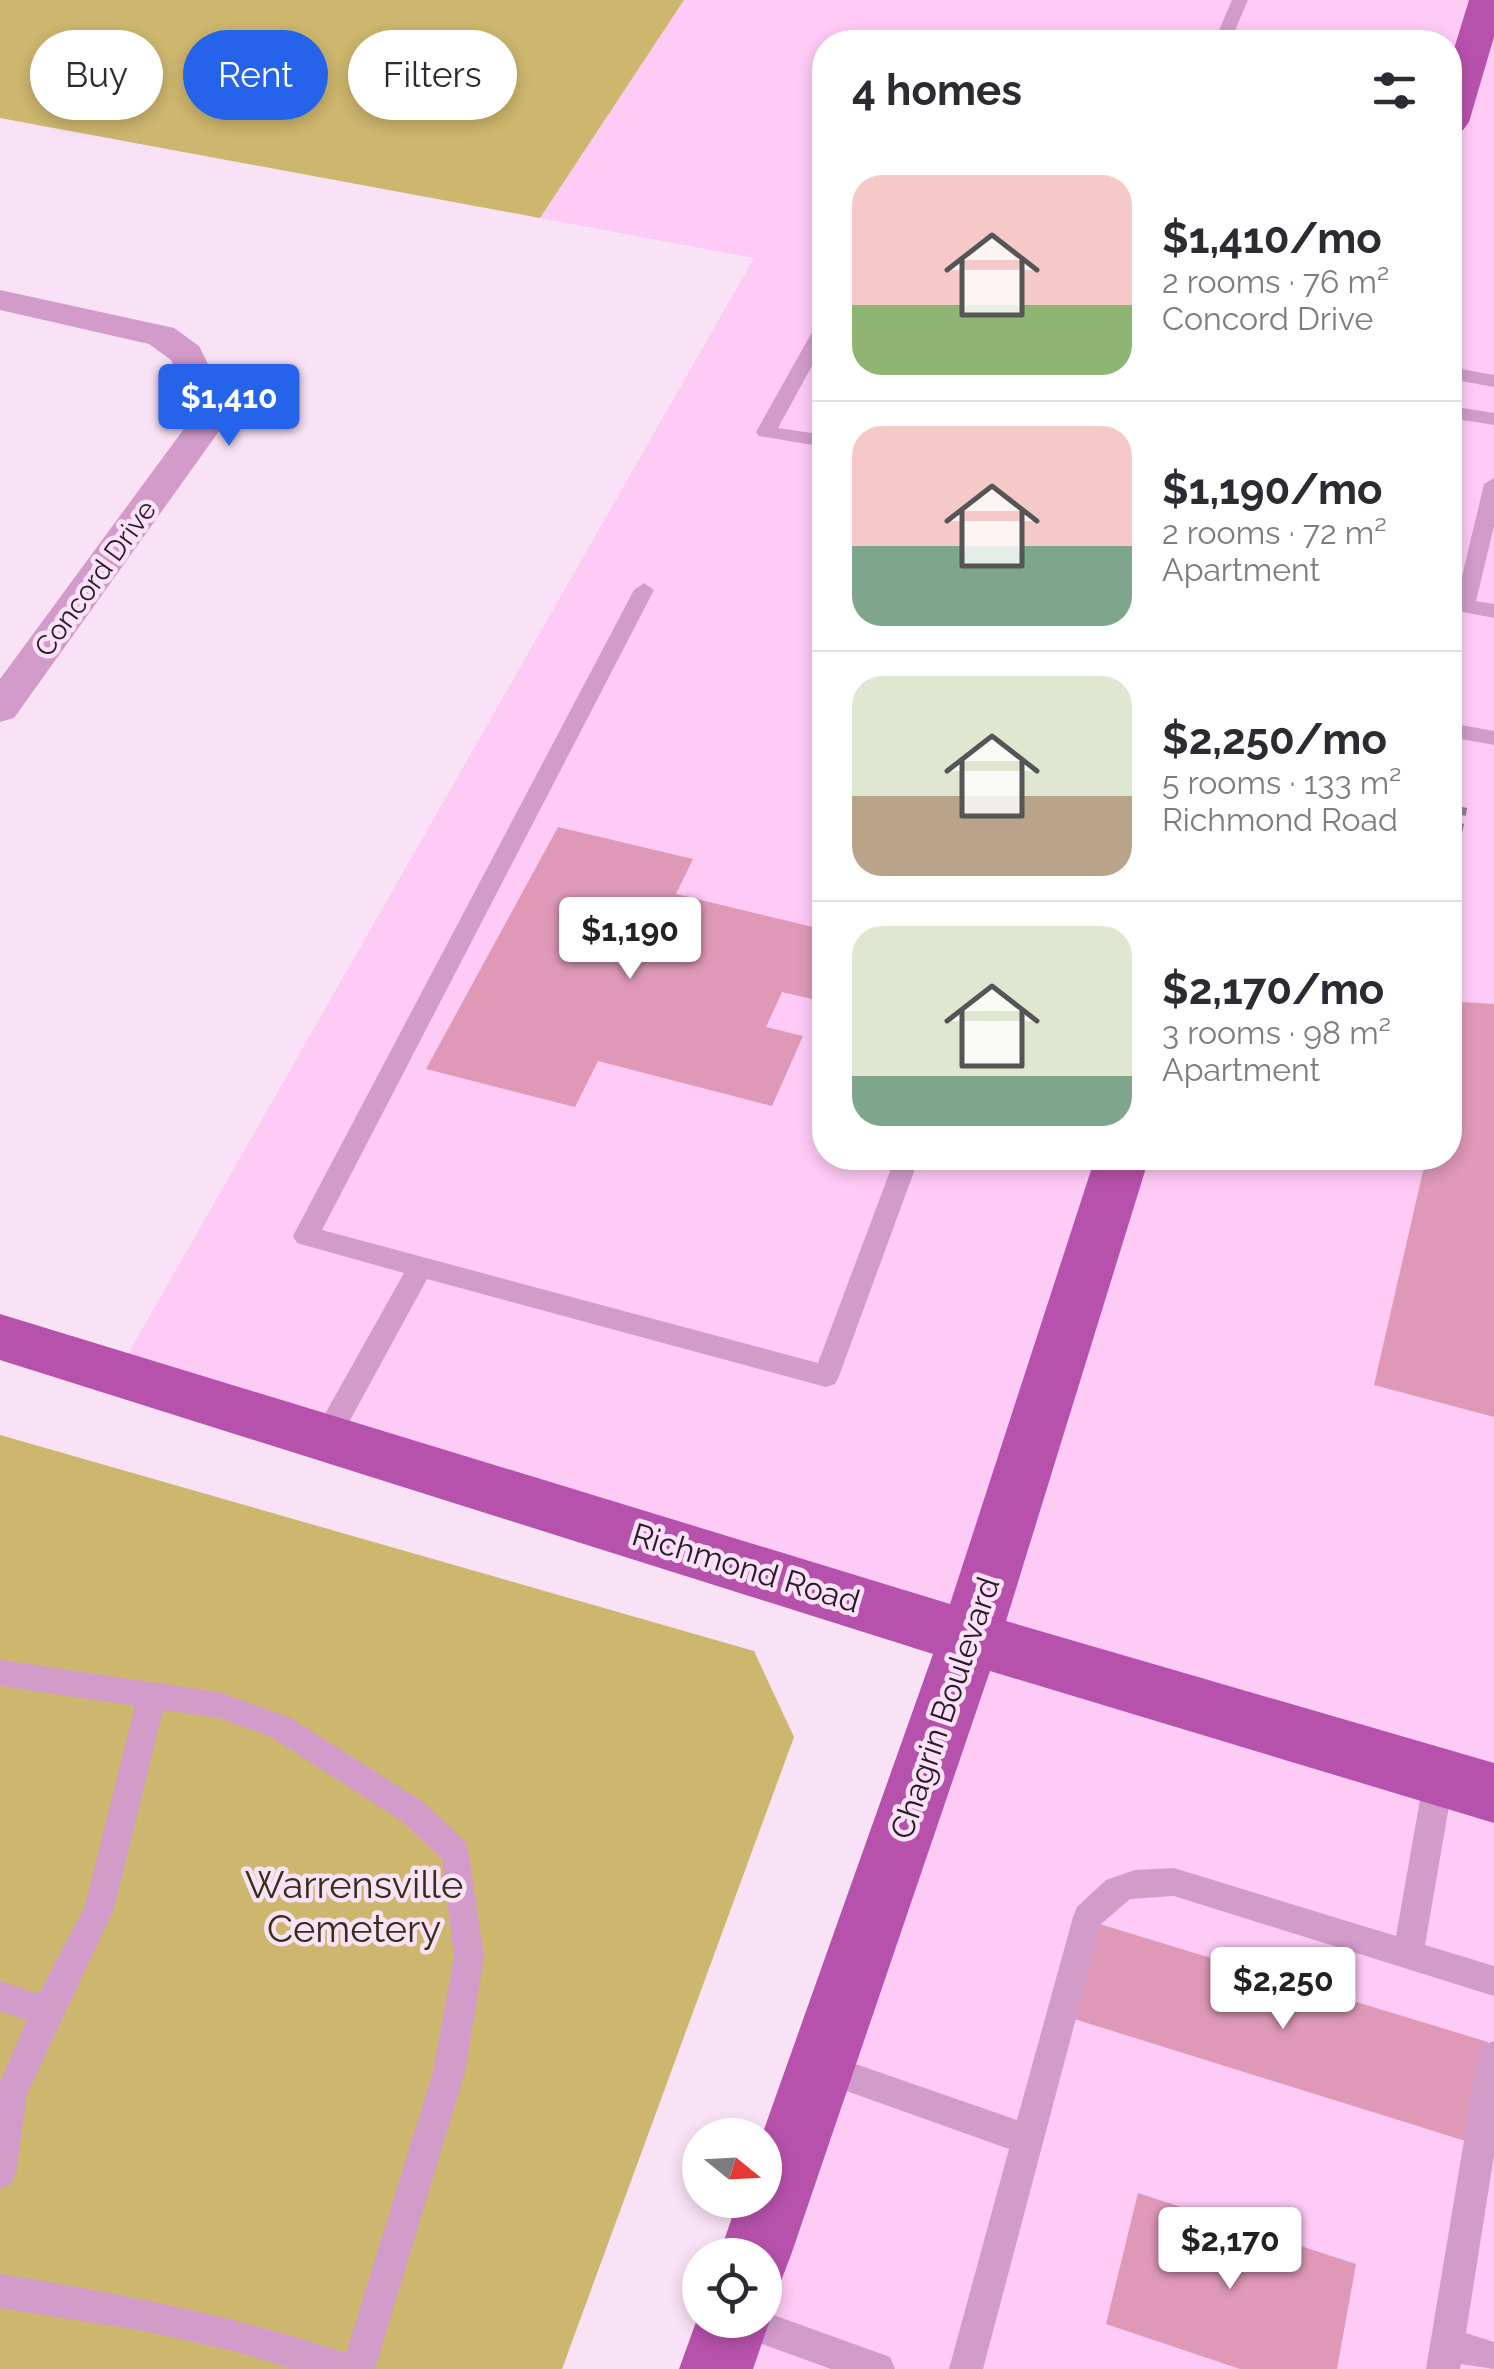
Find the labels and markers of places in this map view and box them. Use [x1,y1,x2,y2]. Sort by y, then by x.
pin: $1,410 [148,364,310,449]
pin: $1,190 [549,897,711,982]
pin: $2,250 [1202,1947,1364,2032]
pin: $2,170 [1149,2207,1311,2292]

